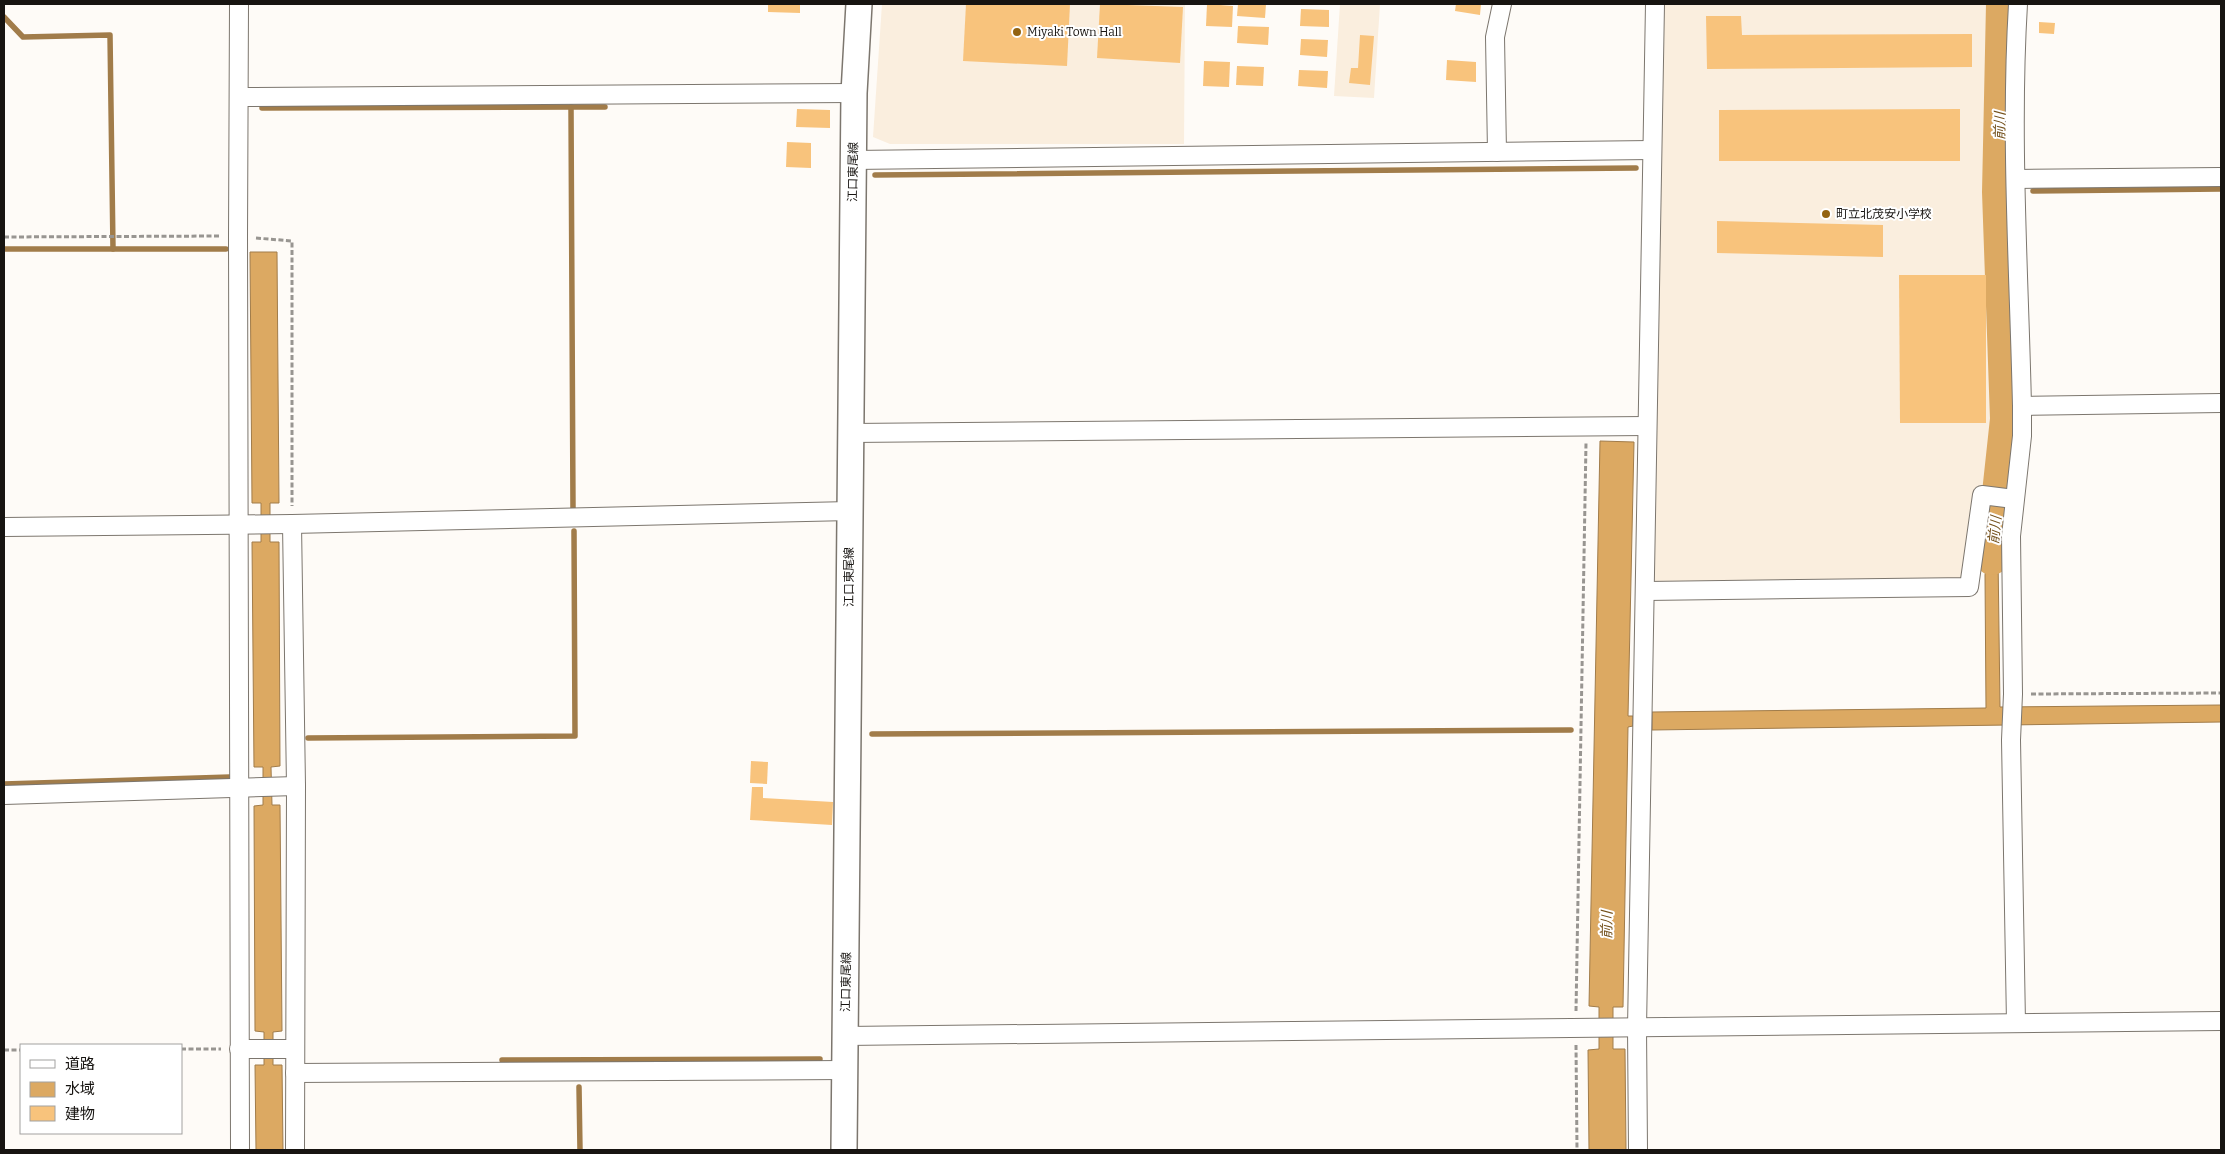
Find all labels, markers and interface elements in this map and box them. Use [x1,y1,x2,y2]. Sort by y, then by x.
place label: Miyaki Town Hall [1027,25,1122,39]
marker: Miyaki Town Hall [1011,26,1023,38]
water label: 前川 [1991,110,2009,140]
street label: 江口東尾線 [845,142,861,202]
place label: 町立北茂安小学校 [1836,207,1932,221]
marker: 町立北茂安小学校 [1820,208,1832,220]
water label: 前川 [1985,513,2005,545]
street label: 江口東尾線 [842,547,856,607]
water label: 前川 [1598,909,1616,939]
street label: 江口東尾線 [838,952,854,1012]
legend [20,1044,182,1134]
text: 道路 [65,1055,95,1073]
text: 水域 [65,1080,95,1098]
text: 建物 [65,1105,95,1123]

